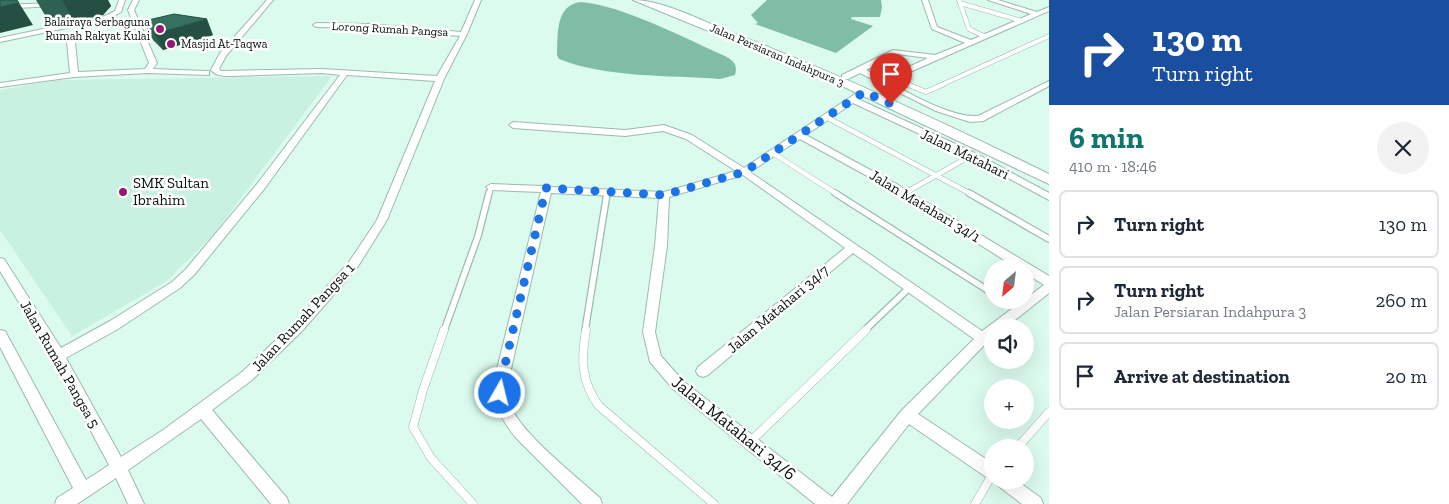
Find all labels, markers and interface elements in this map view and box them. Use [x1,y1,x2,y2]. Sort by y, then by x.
place label: Balairaya Serbaguna Rumah Rakyat Kulai [44,15,151,43]
text: 130 m [1152,18,1242,60]
street label: Lorong Rumah Pangsa [331,19,449,39]
street label: Jalan Persiaran Indahpura 3 [708,20,846,90]
icon: right [1069,20,1134,85]
marker: Balairaya Serbaguna Rumah Rakyat Kulai [154,23,166,35]
place label: Masjid At-Taqwa [181,37,268,52]
marker: Masjid At-Taqwa [165,38,177,50]
pin [870,53,912,104]
icon: arrive [877,60,905,88]
text: Turn right [1152,60,1253,87]
text: 6 min [1069,120,1144,156]
button: close [1377,122,1429,174]
street label: Jalan Matahari [918,125,1012,183]
text: 410 m · 18:46 [1069,157,1157,176]
street label: Jalan Matahari 34/1 [866,166,984,246]
place label: SMK Sultan Ibrahim [133,174,209,209]
marker: SMK Sultan Ibrahim [117,186,129,198]
icon: right [1071,210,1099,238]
text: Turn right [1114,213,1204,236]
text: 130 m [1379,213,1427,236]
street label: Jalan Rumah Pangsa 1 [248,259,358,375]
north arrow [984,259,1034,309]
map controls [984,259,1034,489]
street label: Jalan Matahari 34/7 [724,261,832,357]
text: Turn right [1114,279,1204,302]
icon: right [1071,286,1099,314]
text: 260 m [1375,289,1427,312]
street label: Jalan Rumah Pangsa 5 [16,297,104,431]
text: Jalan Persiaran Indahpura 3 [1114,302,1306,321]
button: sound [984,319,1034,369]
icon: arrive [1071,362,1099,390]
text: Arrive at destination [1114,365,1290,388]
text: 20 m [1386,365,1427,388]
position arrow [473,366,525,418]
street label: Jalan Matahari 34/6 [667,371,801,485]
button: + [984,379,1034,429]
button: − [984,439,1034,489]

